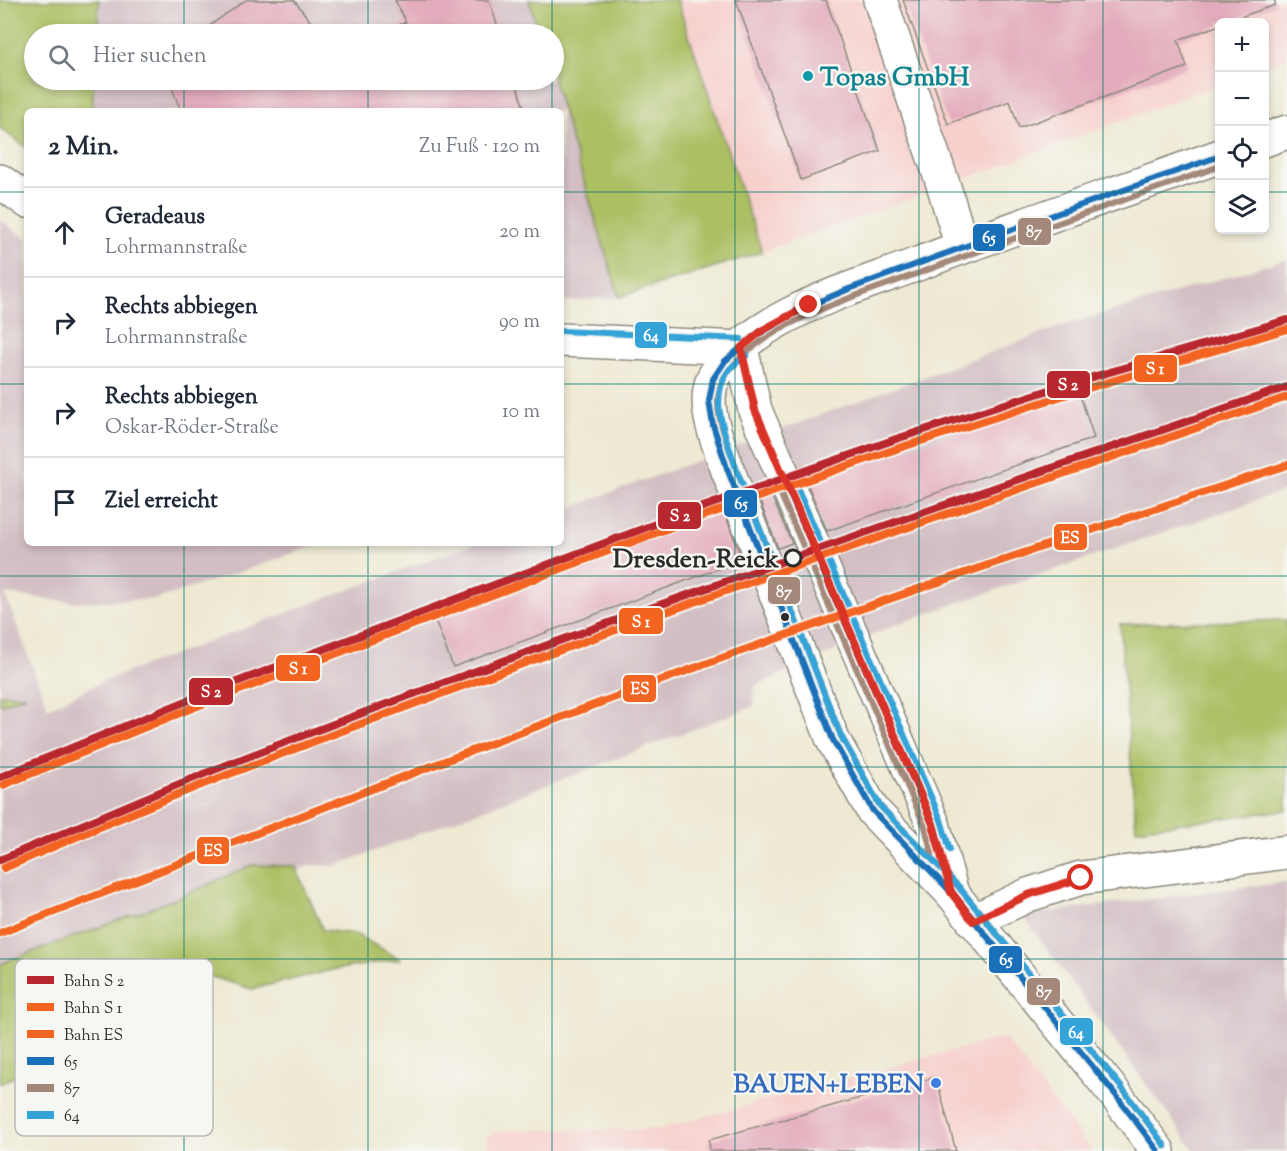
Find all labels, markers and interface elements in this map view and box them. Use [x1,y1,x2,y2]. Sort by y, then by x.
map controls [1215,18,1269,234]
button: + [1215,18,1269,72]
search box [24,24,564,90]
icon: search [45,41,78,74]
text: Hier suchen [93,41,207,73]
place label: Topas GmbH [820,60,970,97]
marker: Topas GmbH [801,69,815,83]
button: − [1215,72,1269,126]
button: locate [1215,126,1269,180]
text: 2 Min. [48,129,119,166]
text: Zu Fuß · 120 m [419,133,540,162]
button: layers [1215,180,1269,234]
text: Geradeaus [105,202,205,234]
icon: ahead [48,216,81,249]
line badge: 87 [1017,217,1052,246]
text: 20 m [499,218,540,247]
text: 87 [1026,222,1043,245]
line badge: 65 [972,223,1006,252]
text: 65 [982,228,996,251]
text: Lohrmannstraße [105,234,248,263]
route end [795,291,821,317]
text: Rechts abbiegen [105,292,258,324]
icon: right [48,306,81,339]
text: 90 m [499,308,540,337]
line badge: 64 [634,321,668,349]
text: Lohrmannstraße [105,324,248,353]
text: 64 [643,326,659,349]
line badge: S 1 [1133,354,1178,383]
text: S 1 [1146,359,1165,382]
line badge: S 2 [1046,370,1091,399]
text: S 2 [1058,375,1079,398]
text: Rechts abbiegen [105,382,258,414]
icon: right [48,396,81,429]
text: 10 m [502,398,540,427]
text: Oskar-Röder-Straße [105,414,279,443]
icon: arrive [48,486,81,519]
text: Ziel erreicht [105,486,218,518]
line badge: 65 [723,489,758,518]
text: 65 [734,494,748,517]
line badge: S 2 [657,501,702,530]
text: S 2 [670,506,691,529]
line badge: ES [1053,523,1088,551]
text: ES [1060,528,1080,551]
place label: Dresden-Reick [613,542,780,579]
marker: Dresden-Reick [784,549,802,567]
line badge: 87 [767,576,801,605]
text: 87 [776,582,793,605]
line badge: S 1 [618,607,664,635]
unlabelled marker [779,611,791,623]
text: S 1 [632,612,651,635]
line badge: S 1 [275,654,321,682]
text: S 1 [289,659,308,682]
line badge: ES [622,674,657,703]
line badge: S 2 [188,677,234,706]
text: ES [630,679,650,702]
text: S 2 [201,682,222,705]
line badge: ES [196,836,230,865]
text: ES [203,841,223,864]
route start [1067,864,1093,890]
line badge: 65 [988,945,1023,974]
text: 65 [999,950,1013,973]
legend [15,959,213,1136]
text: Bahn S 2 [64,971,125,994]
line badge: 87 [1026,977,1061,1006]
text: 87 [1036,982,1053,1005]
text: Bahn S 1 [64,998,123,1021]
line badge: 64 [1059,1017,1094,1046]
text: 64 [1068,1023,1084,1046]
text: Bahn ES [64,1025,123,1048]
text: 65 [64,1052,78,1075]
place label: BAUEN+LEBEN [733,1067,924,1104]
marker: BAUEN+LEBEN [929,1076,943,1090]
text: 87 [64,1079,80,1102]
text: 64 [64,1106,80,1129]

